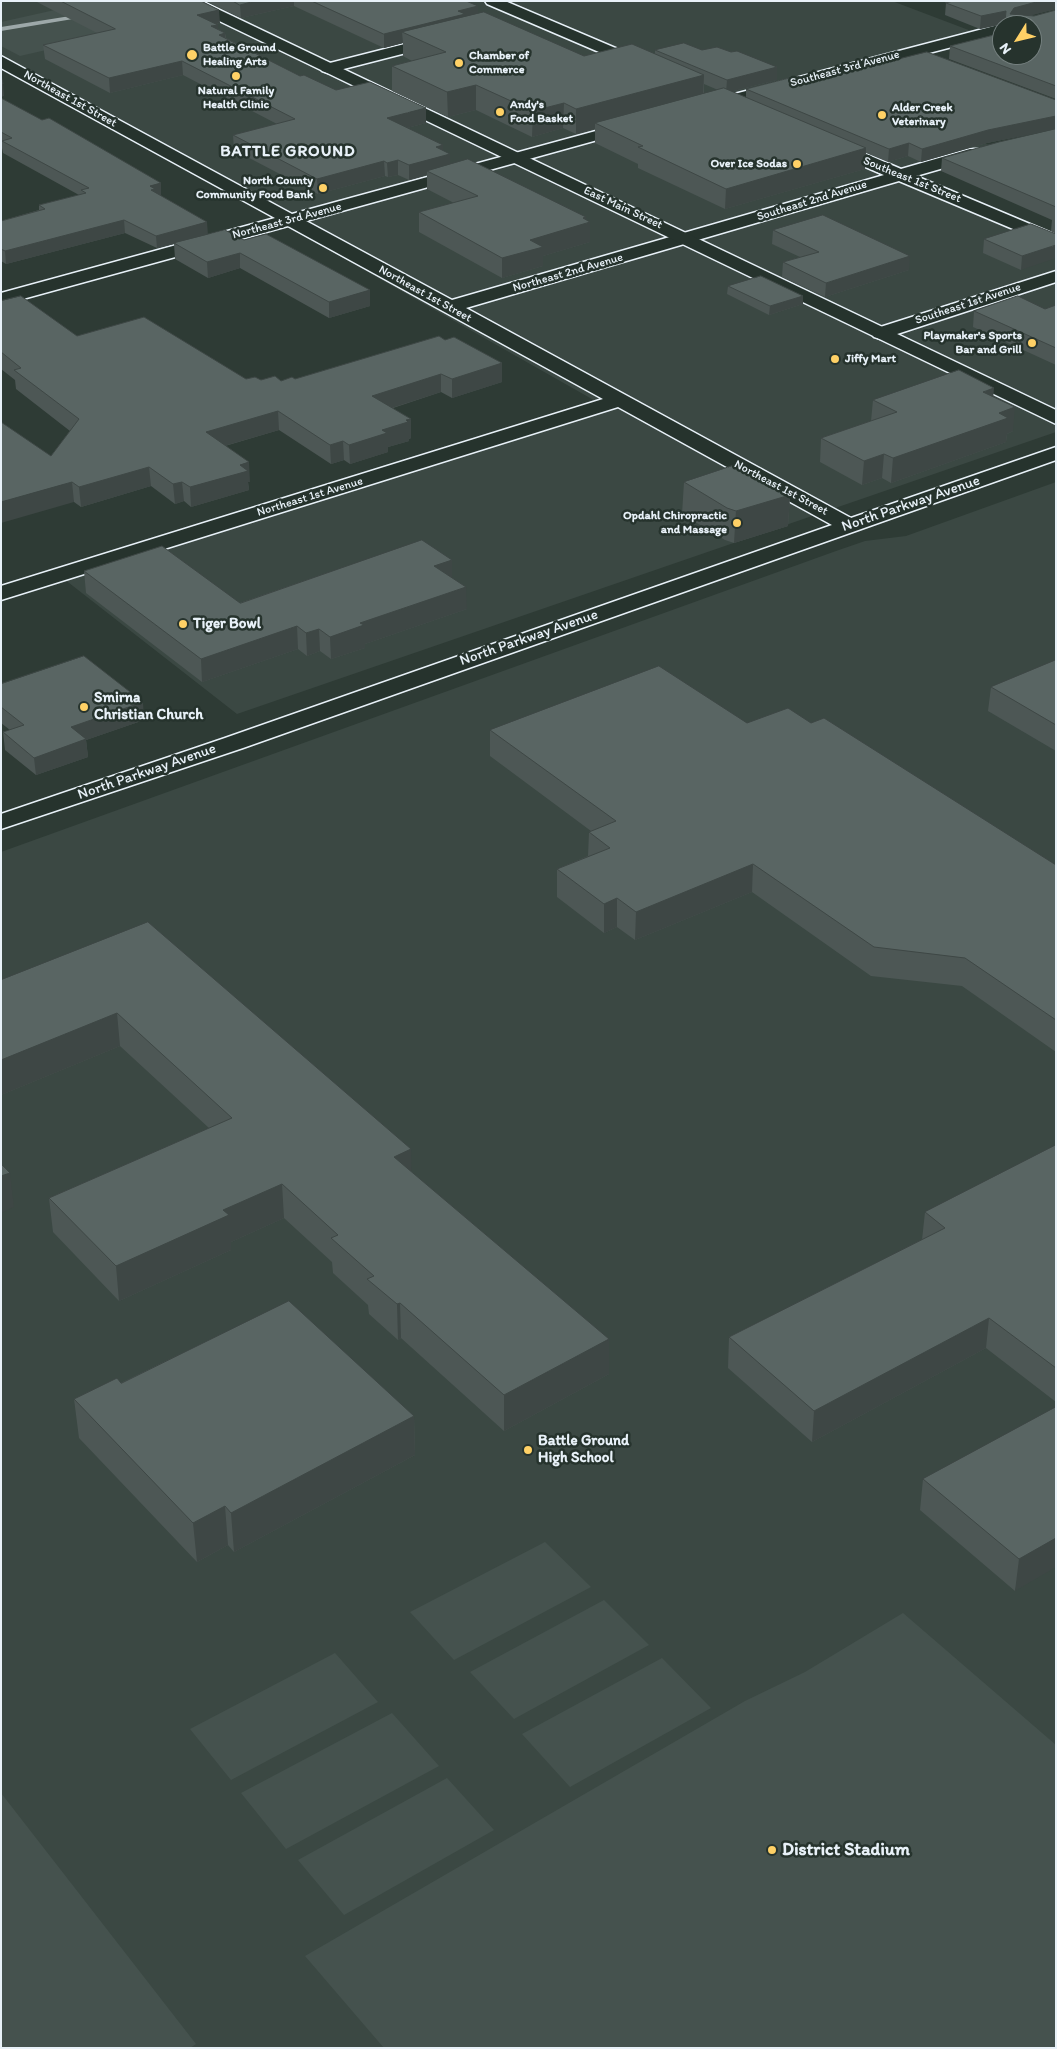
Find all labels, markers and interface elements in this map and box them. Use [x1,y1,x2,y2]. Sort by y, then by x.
north arrow [992,15,1042,65]
text: N [996,40,1015,57]
place label: Battle Ground Healing Arts [203,41,276,69]
street label: Southeast 3rd Avenue [789,47,901,91]
marker: Battle Ground Healing Arts [185,48,199,62]
place label: Chamber of Commerce [469,49,529,77]
marker: Chamber of Commerce [453,57,465,69]
street label: Northeast 1st Street [21,67,119,131]
marker: Natural Family Health Clinic [230,70,242,82]
place label: Natural Family Health Clinic [198,84,274,112]
place label: Andy's Food Basket [510,98,573,126]
place label: Alder Creek Veterinary [892,101,953,129]
marker: Andy's Food Basket [494,106,506,118]
marker: Alder Creek Veterinary [876,109,888,121]
district label: BATTLE GROUND [218,142,358,162]
street label: Southeast 1st Street [861,154,963,206]
place label: Over Ice Sodas [711,157,787,171]
marker: Over Ice Sodas [791,158,803,170]
place label: North County Community Food Bank [196,174,313,202]
street label: Southeast 2nd Avenue [755,177,869,225]
marker: North County Community Food Bank [317,182,329,194]
street label: East Main Street [581,183,665,233]
street label: Northeast 3rd Avenue [231,200,343,242]
street label: Northeast 2nd Avenue [511,250,625,296]
street label: Northeast 1st Street [376,262,474,326]
street label: Southeast 1st Avenue [913,280,1023,328]
place label: Playmaker's Sports Bar and Grill [923,329,1022,357]
marker: Playmaker's Sports Bar and Grill [1026,337,1038,349]
place label: Jiffy Mart [845,352,896,366]
marker: Jiffy Mart [829,353,841,365]
street label: Northeast 1st Street [732,457,830,519]
street label: North Parkway Avenue [839,472,983,536]
street label: Northeast 1st Avenue [255,474,365,520]
place label: Opdahl Chiropractic and Massage [623,509,727,537]
marker: Opdahl Chiropractic and Massage [731,517,743,529]
street label: North Parkway Avenue [457,606,601,670]
place label: Tiger Bowl [193,615,261,633]
marker: Tiger Bowl [177,618,189,630]
place label: Smirna Christian Church [94,689,203,724]
marker: Smirna Christian Church [78,701,90,713]
street label: North Parkway Avenue [75,740,219,804]
place label: Battle Ground High School [538,1432,629,1467]
marker: Battle Ground High School [522,1444,534,1456]
place label: District Stadium [782,1839,910,1861]
marker: District Stadium [766,1844,778,1856]

